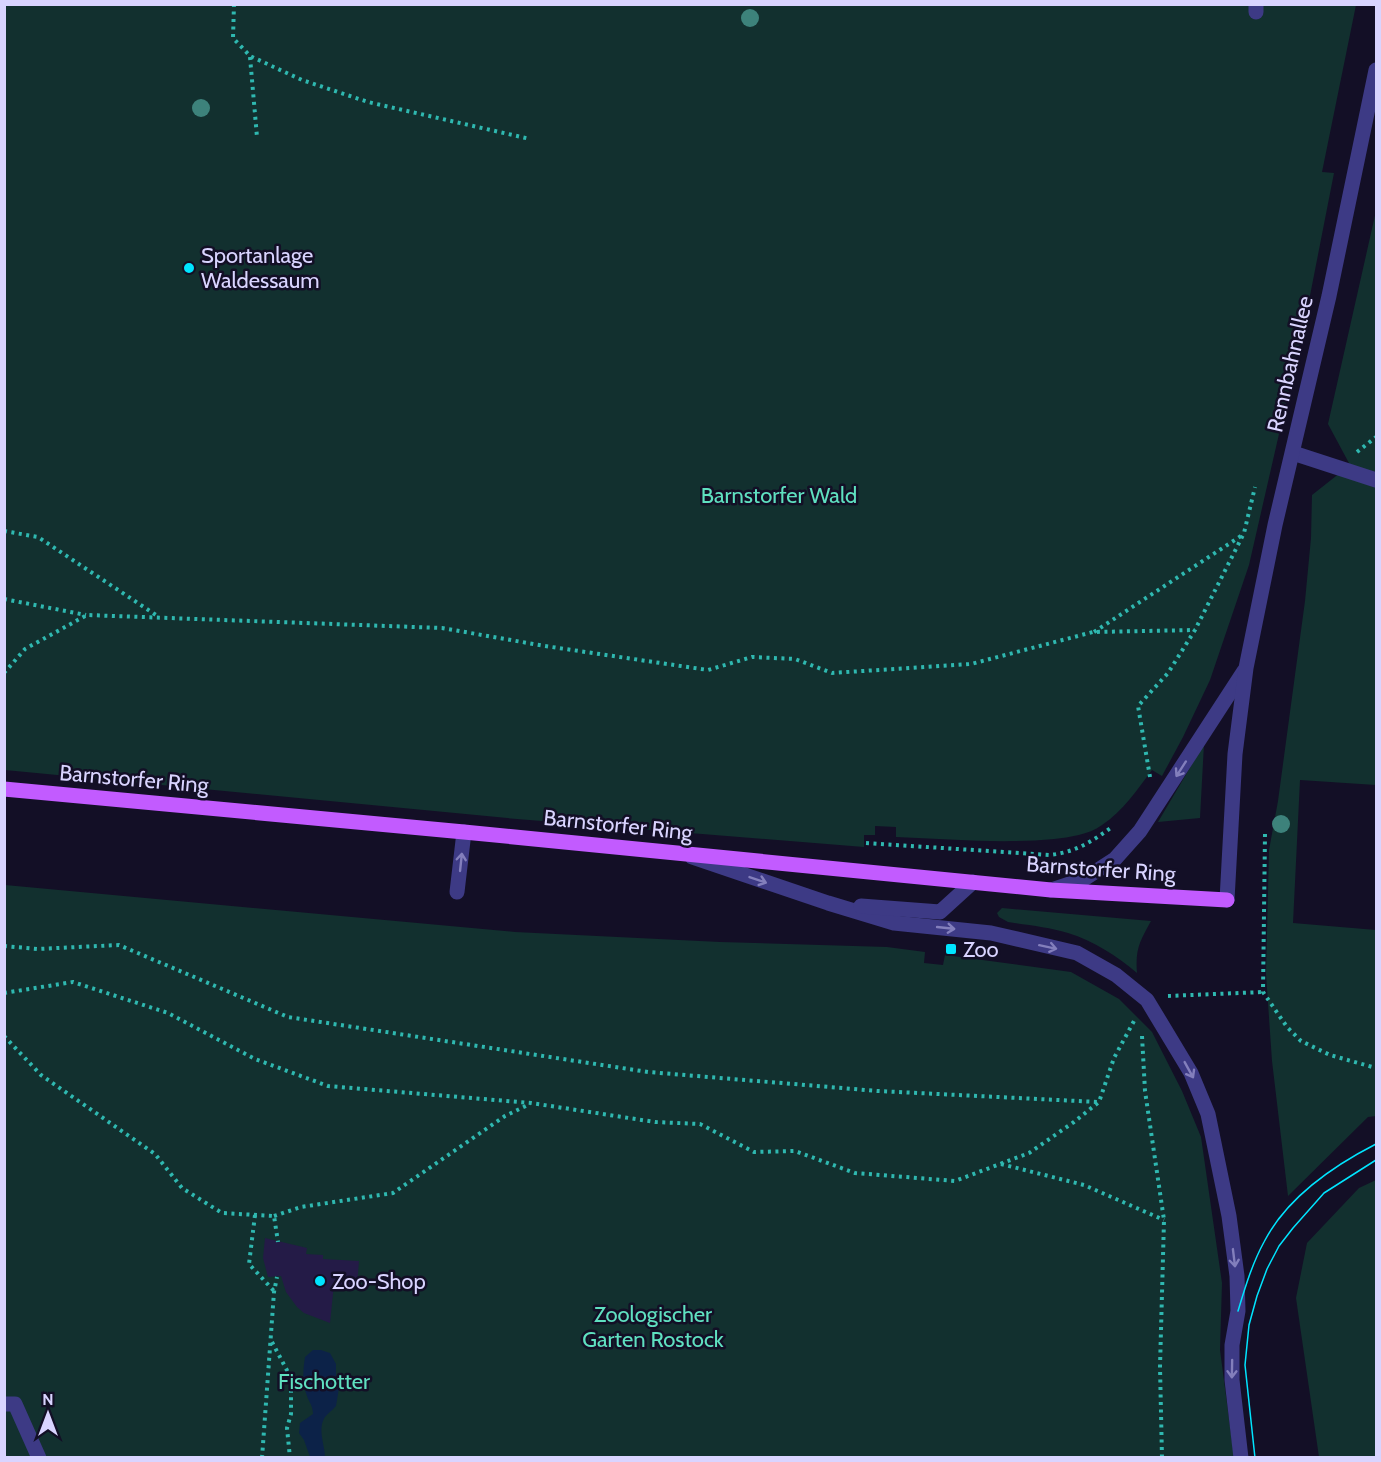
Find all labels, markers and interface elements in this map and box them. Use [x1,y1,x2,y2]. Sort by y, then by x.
place label: Sportanlage Waldessaum [201,242,320,294]
marker: Sportanlage Waldessaum [182,261,196,275]
street label: Rennbahnallee [1261,293,1319,435]
park label: Barnstorfer Wald [701,482,857,509]
street label: Barnstorfer Ring [58,759,211,799]
one-way arrow [1174,760,1186,777]
street label: Barnstorfer Ring [542,804,695,846]
street label: Barnstorfer Ring [1025,850,1178,888]
one-way arrow [456,852,467,872]
one-way arrow [748,875,767,886]
one-way arrow [936,923,956,934]
place label: Zoo [963,936,999,963]
marker: Zoo [944,942,958,956]
one-way arrow [1038,942,1058,953]
one-way arrow [1184,1060,1195,1078]
one-way arrow [1229,1247,1240,1267]
place label: Zoo-Shop [332,1268,426,1295]
marker: Zoo-Shop [313,1274,327,1288]
park label: Zoologischer Garten Rostock [582,1301,724,1353]
one-way arrow [1226,1359,1238,1379]
park label: Fischotter [278,1368,370,1395]
north arrow [18,1384,78,1444]
text: N [42,1390,54,1409]

